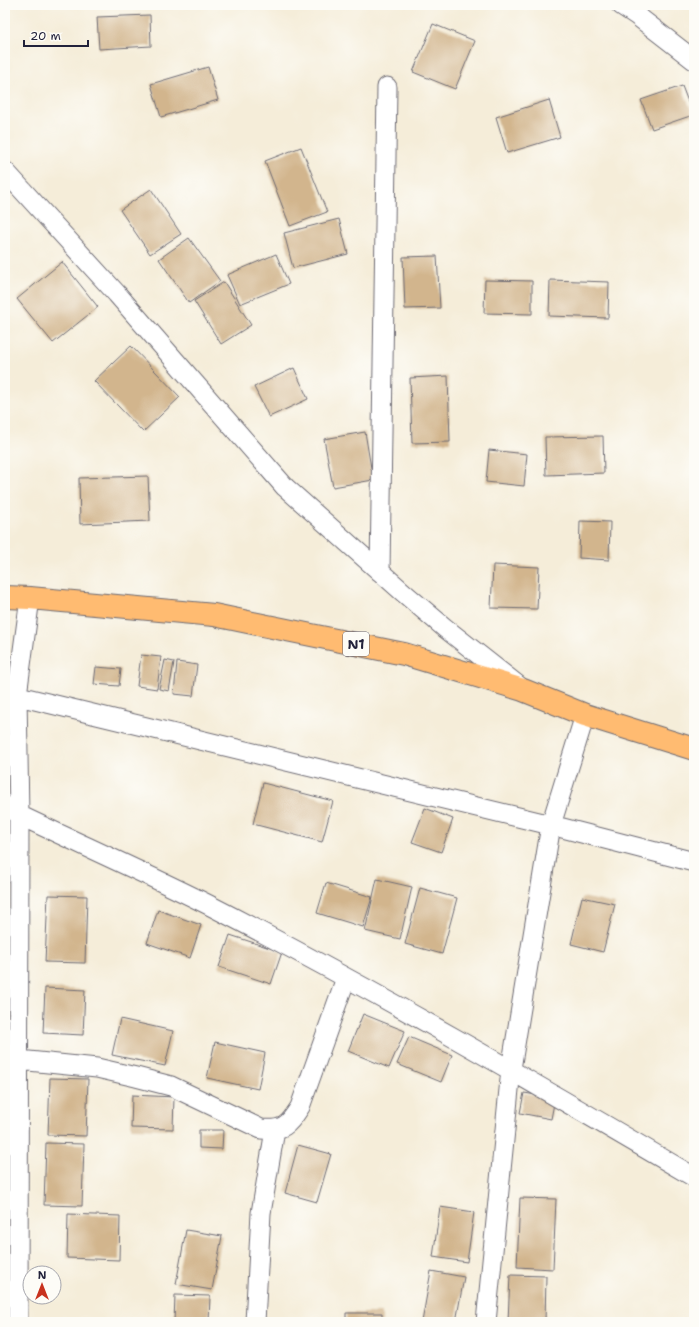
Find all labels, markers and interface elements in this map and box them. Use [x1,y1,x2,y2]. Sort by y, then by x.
scale bar [24,22,88,48]
text: 20 m [30,28,61,44]
road number: N1 [343,632,369,656]
north arrow [22,1265,62,1305]
text: N [38,1268,47,1283]

